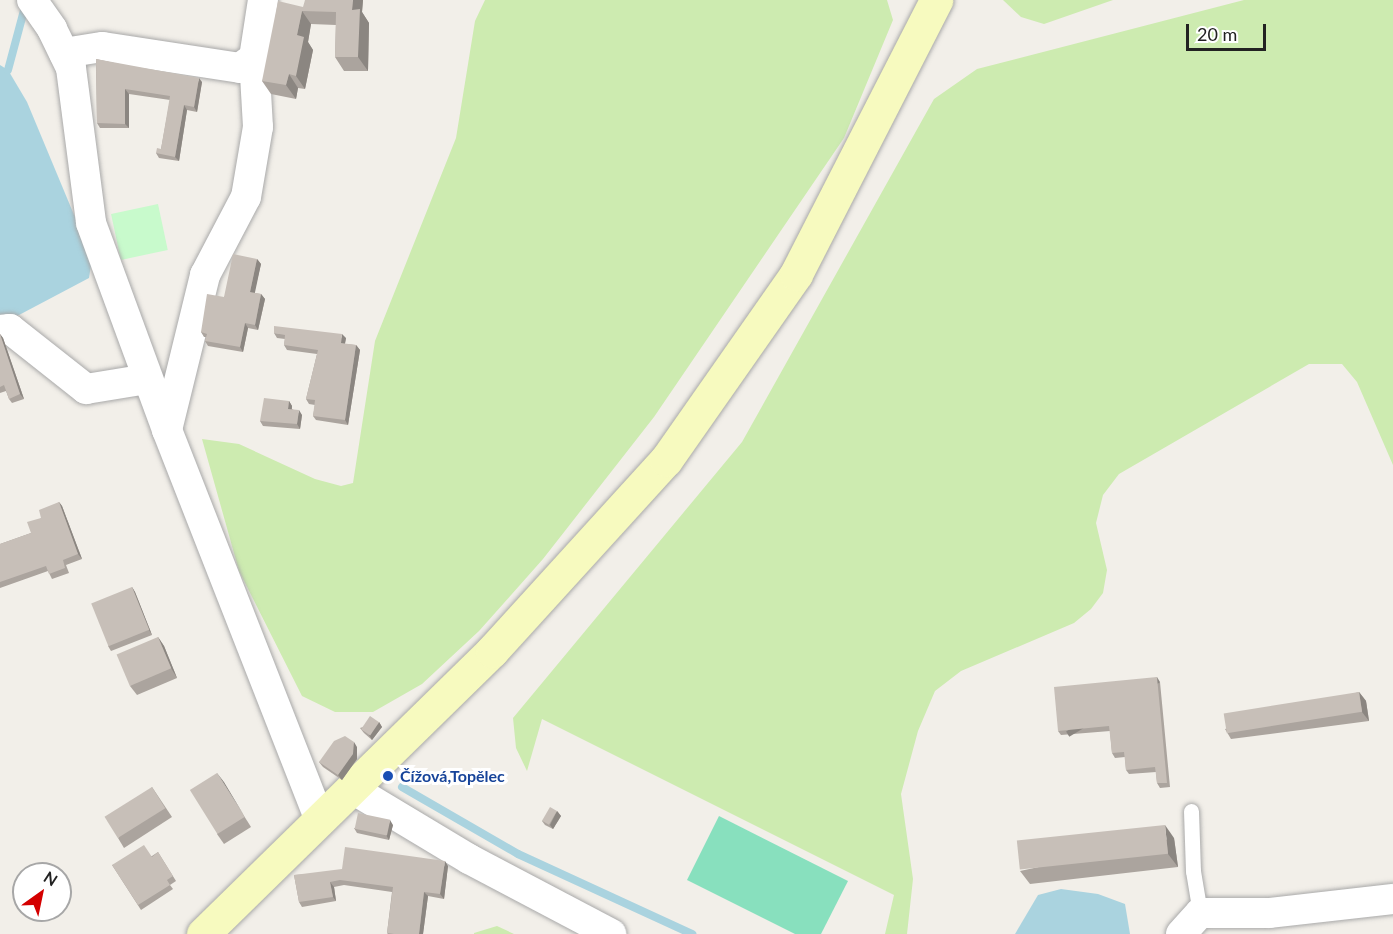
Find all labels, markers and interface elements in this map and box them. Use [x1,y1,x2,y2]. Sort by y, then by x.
scale bar [1189,12,1268,50]
text: 20 m [1197,23,1237,45]
place label: Čížová,Topělec [400,766,505,786]
marker: Čížová,Topělec [381,769,395,783]
north arrow [12,862,72,922]
text: N [41,867,61,889]

